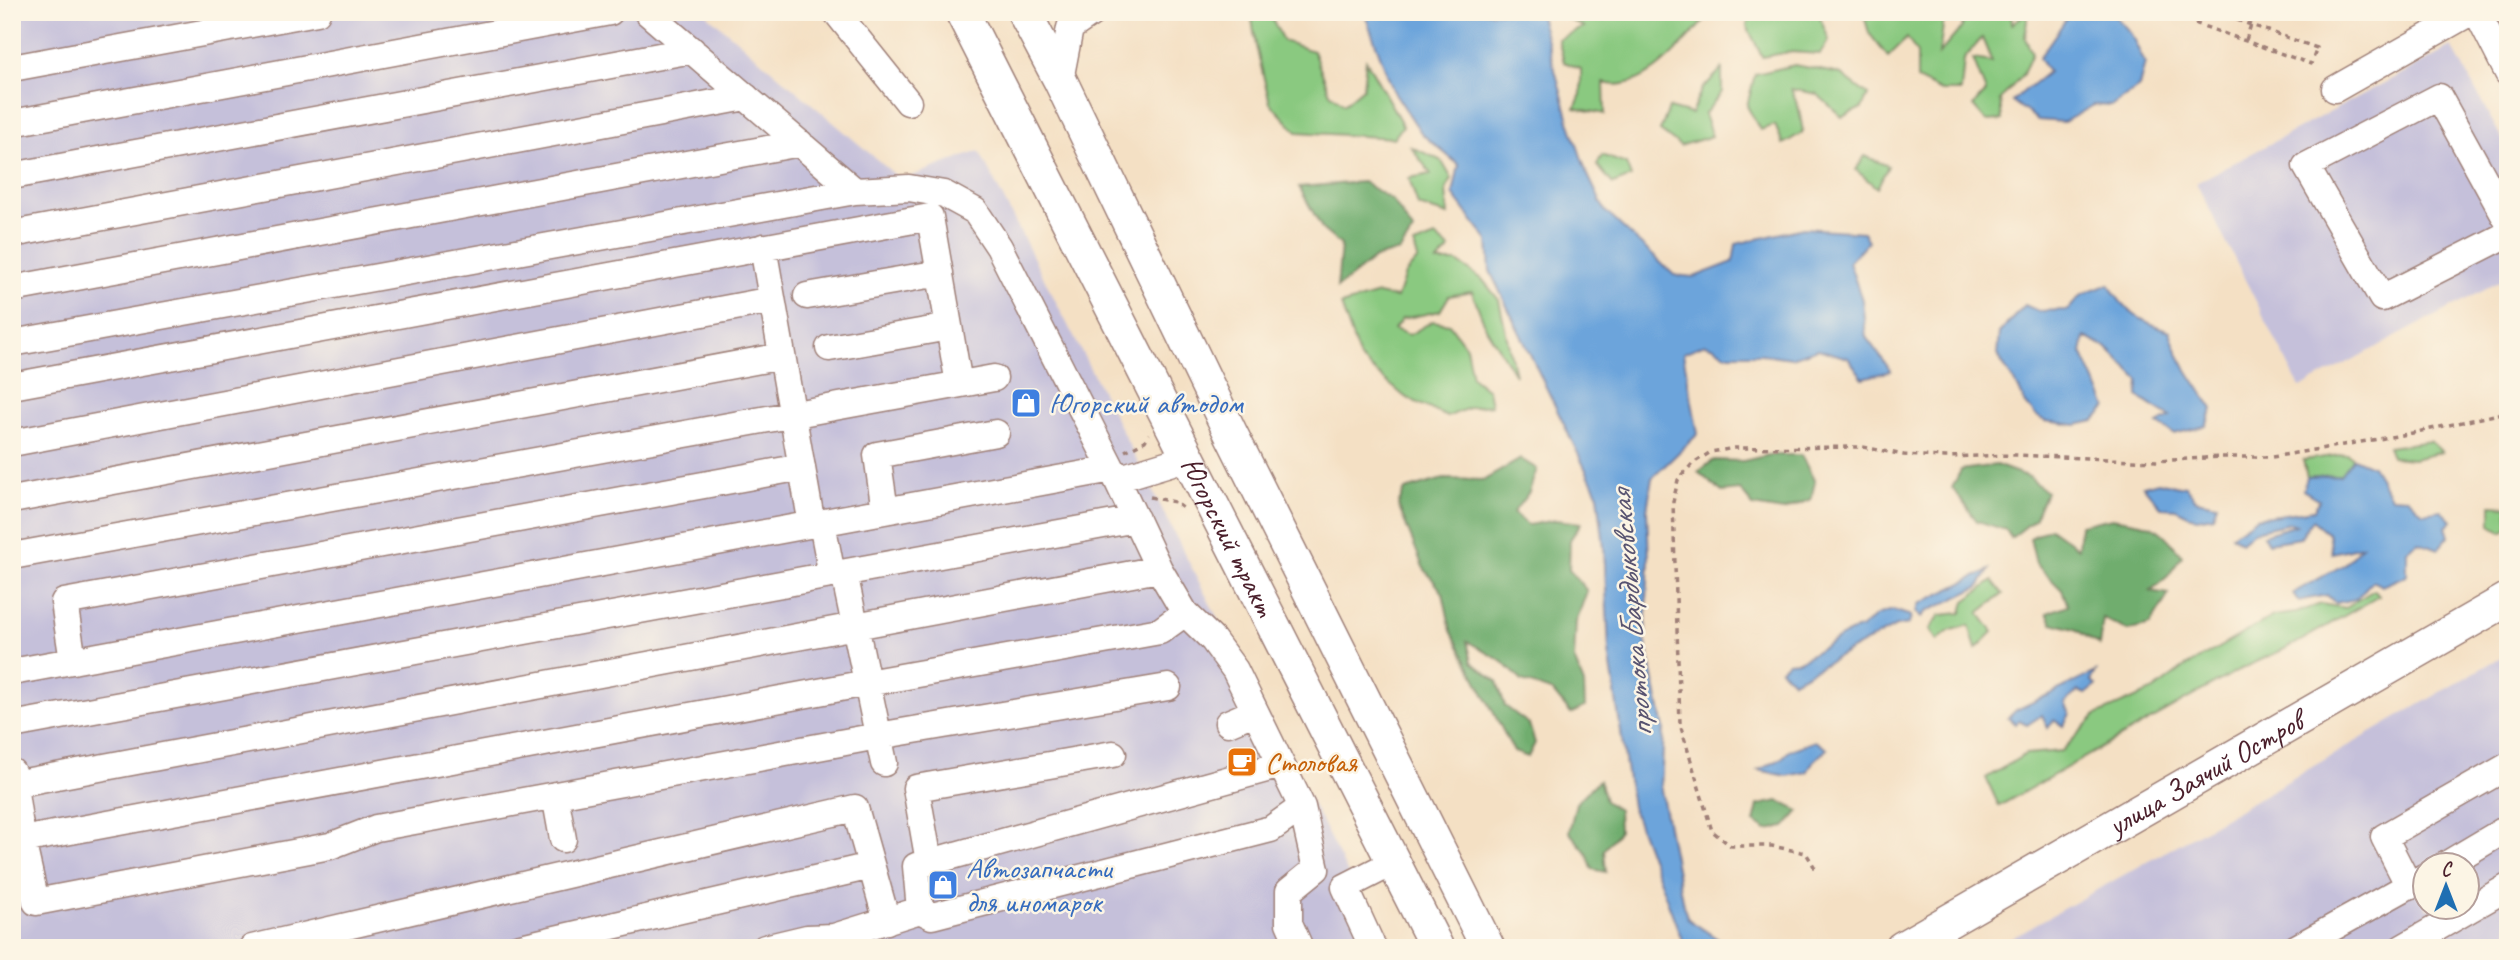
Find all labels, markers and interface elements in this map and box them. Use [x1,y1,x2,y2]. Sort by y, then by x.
place label: Югорский автодом [1049,384,1244,422]
shop icon: Югорский автодом [1009,386,1043,420]
street label: Югорский тракт [1172,451,1285,624]
water label: протока Бардыковская [1599,484,1662,739]
street label: улица Заячий Остров [2099,699,2316,845]
place label: Столовая [1265,743,1358,781]
cafe icon: Столовая [1225,745,1259,779]
place label: Автозапчасти для иномарок [966,849,1114,921]
north arrow [2412,852,2482,922]
text: С [2441,858,2453,882]
shop icon: Автозапчасти для иномарок [926,868,960,902]

